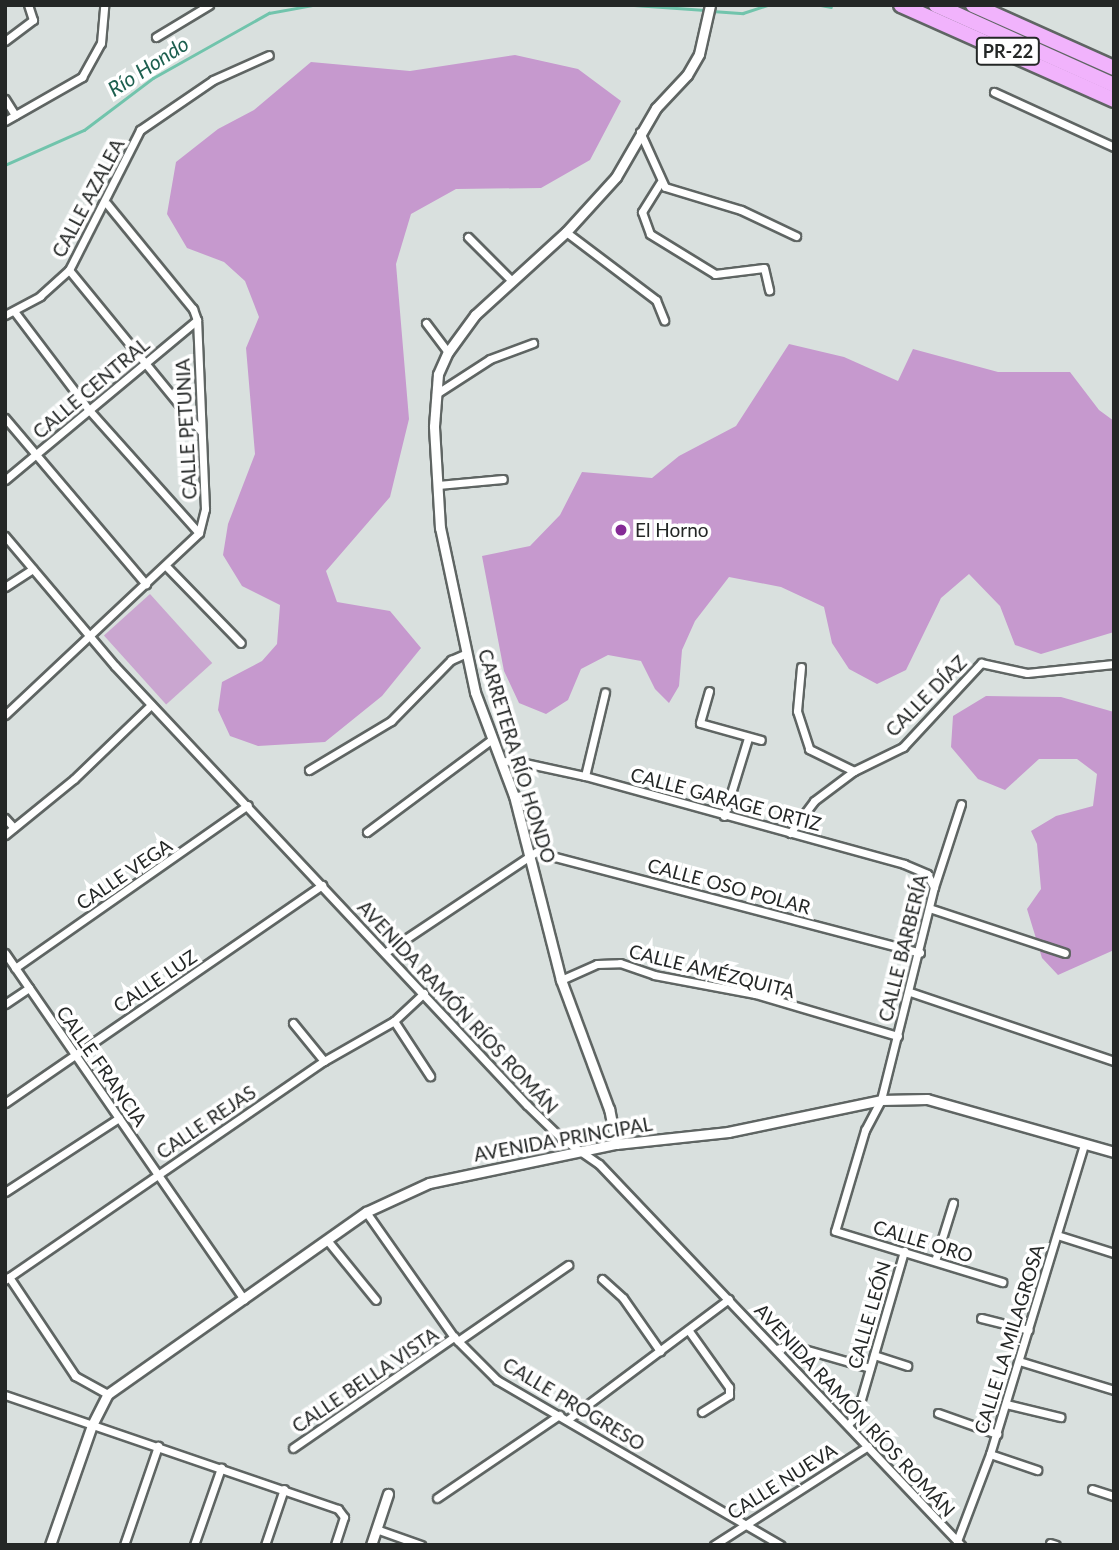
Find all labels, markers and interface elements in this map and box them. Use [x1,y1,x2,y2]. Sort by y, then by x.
water label: Río Hondo [103,31,193,101]
road number: PR-22 [975,36,1041,66]
street label: CALLE AZALEA [47,135,129,261]
street label: CALLE CENTRAL [28,333,154,443]
street label: CALLE PETUNIA [171,358,201,500]
place label: El Horno [635,519,709,541]
marker: El Horno [613,522,629,538]
street label: CARRETERA RÍO HONDO [473,646,561,866]
street label: CALLE DÍAZ [881,651,971,741]
street label: CALLE GARAGE ORTIZ [628,763,824,835]
street label: CALLE VEGA [72,833,176,915]
street label: CALLE OSO POLAR [645,853,813,919]
street label: CALLE BARBERÍA [874,872,932,1024]
street label: AVENIDA RAMÓN RÍOS ROMÁN [353,895,563,1119]
street label: CALLE AMÉZQUITA [626,939,798,1003]
street label: CALLE LUZ [109,945,201,1017]
street label: CALLE FRANCIA [52,1001,152,1131]
street label: CALLE REJAS [152,1080,260,1164]
street label: AVENIDA PRINCIPAL [472,1112,654,1166]
street label: CALLE ORO [870,1215,976,1267]
street label: CALLE LA MILAGROSA [969,1241,1049,1437]
street label: CALLE LEÓN [843,1258,895,1372]
street label: AVENIDA RAMÓN RÍOS ROMÁN [750,1298,960,1522]
street label: CALLE BELLA VISTA [287,1322,443,1438]
street label: CALLE PROGRESO [499,1353,649,1455]
street label: CALLE NUEVA [723,1438,841,1524]

